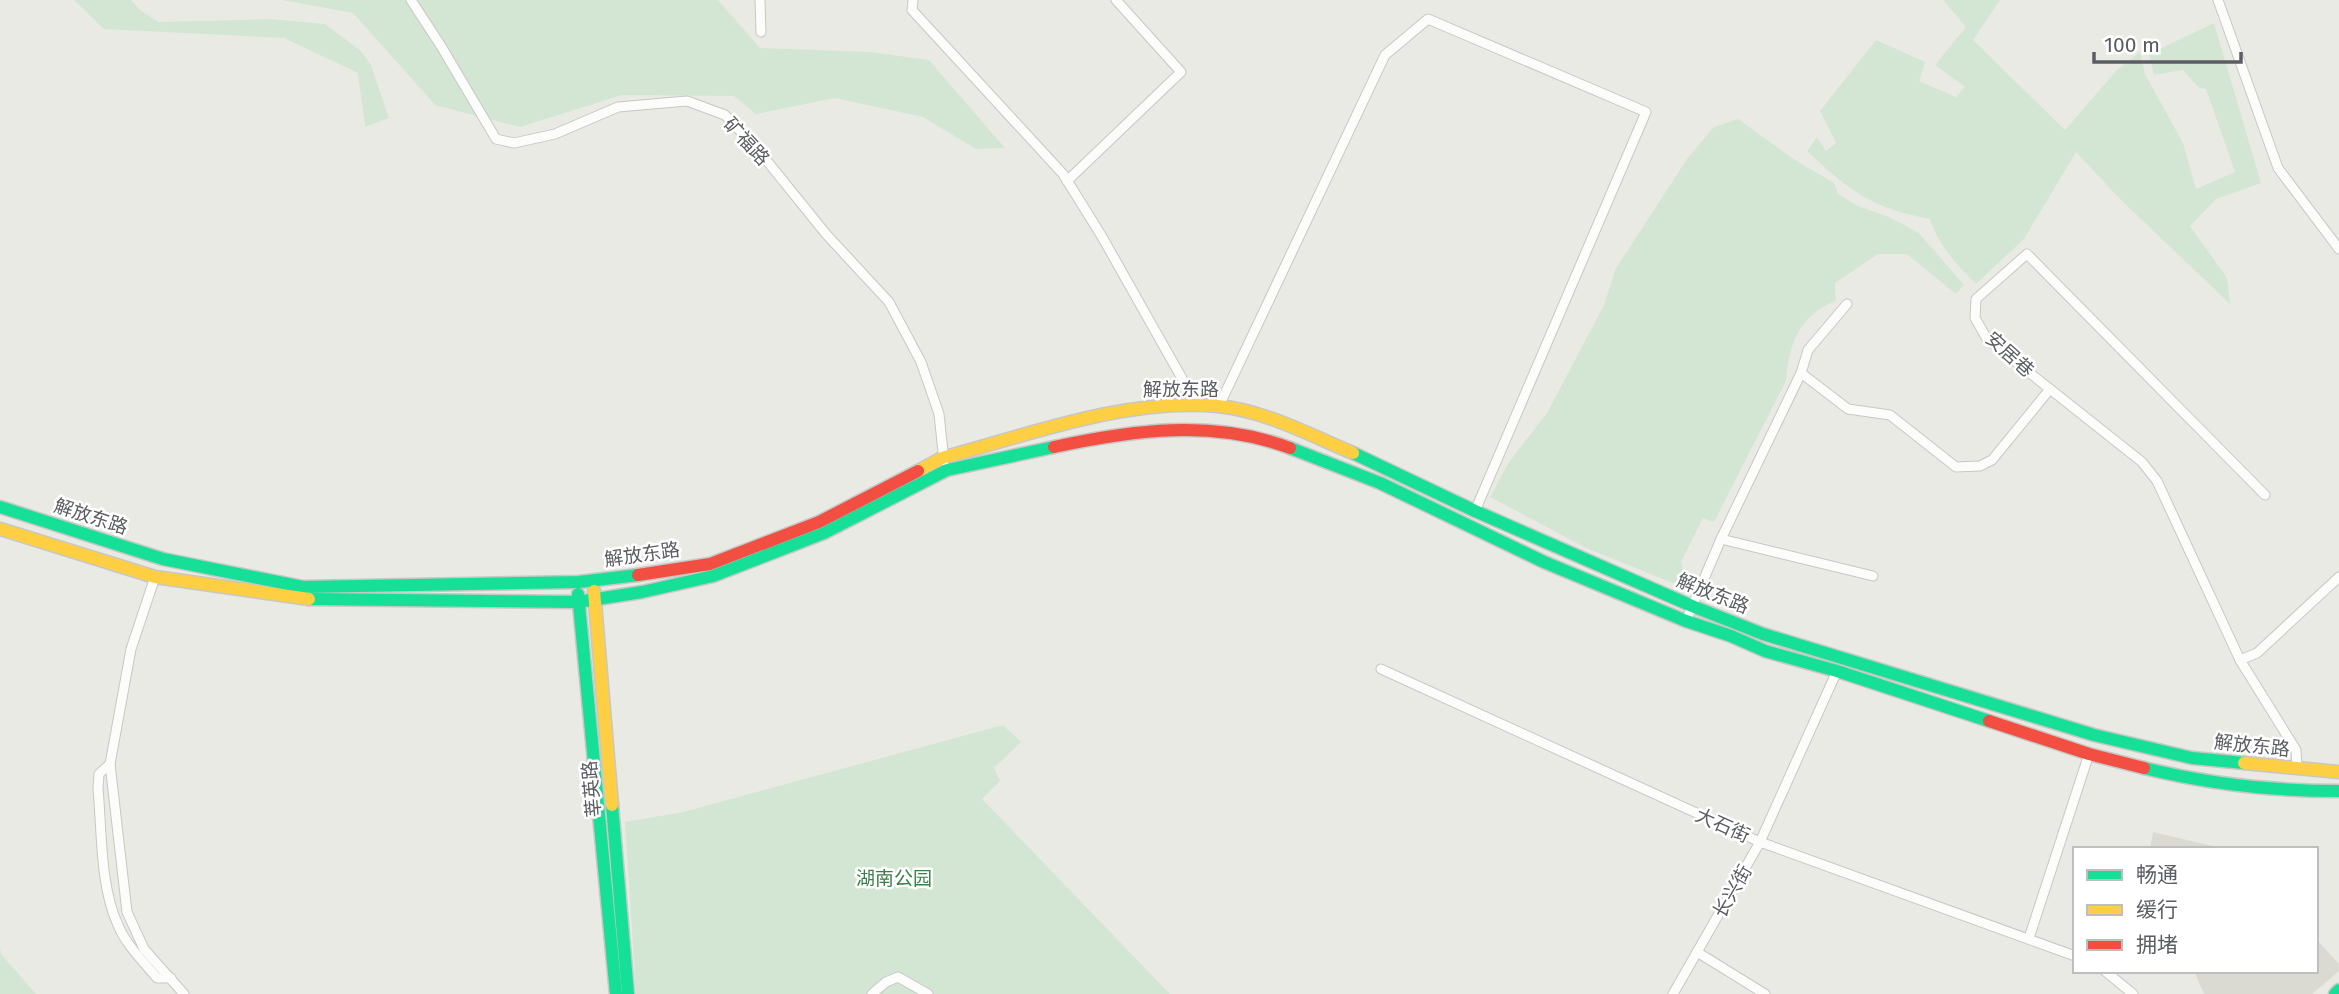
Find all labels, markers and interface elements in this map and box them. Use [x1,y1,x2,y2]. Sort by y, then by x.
scale bar [2094,21,2241,65]
text: 100 m [2104,32,2160,58]
street label: 矿福路 [719,113,774,170]
street label: 安居巷 [1981,327,2039,382]
street label: 解放东路 [1143,378,1219,401]
street label: 解放东路 [51,494,131,539]
street label: 解放东路 [603,538,681,571]
street label: 解放东路 [1673,569,1752,618]
street label: 解放东路 [2213,730,2291,761]
street label: 莘英路 [578,760,605,818]
street label: 大石街 [1692,803,1754,848]
legend [2073,847,2318,973]
street label: 长兴街 [1708,861,1757,922]
text: 畅通 [2136,862,2178,888]
park label: 湖南公园 [856,867,932,890]
text: 缓行 [2136,897,2178,923]
text: 拥堵 [2136,932,2178,958]

